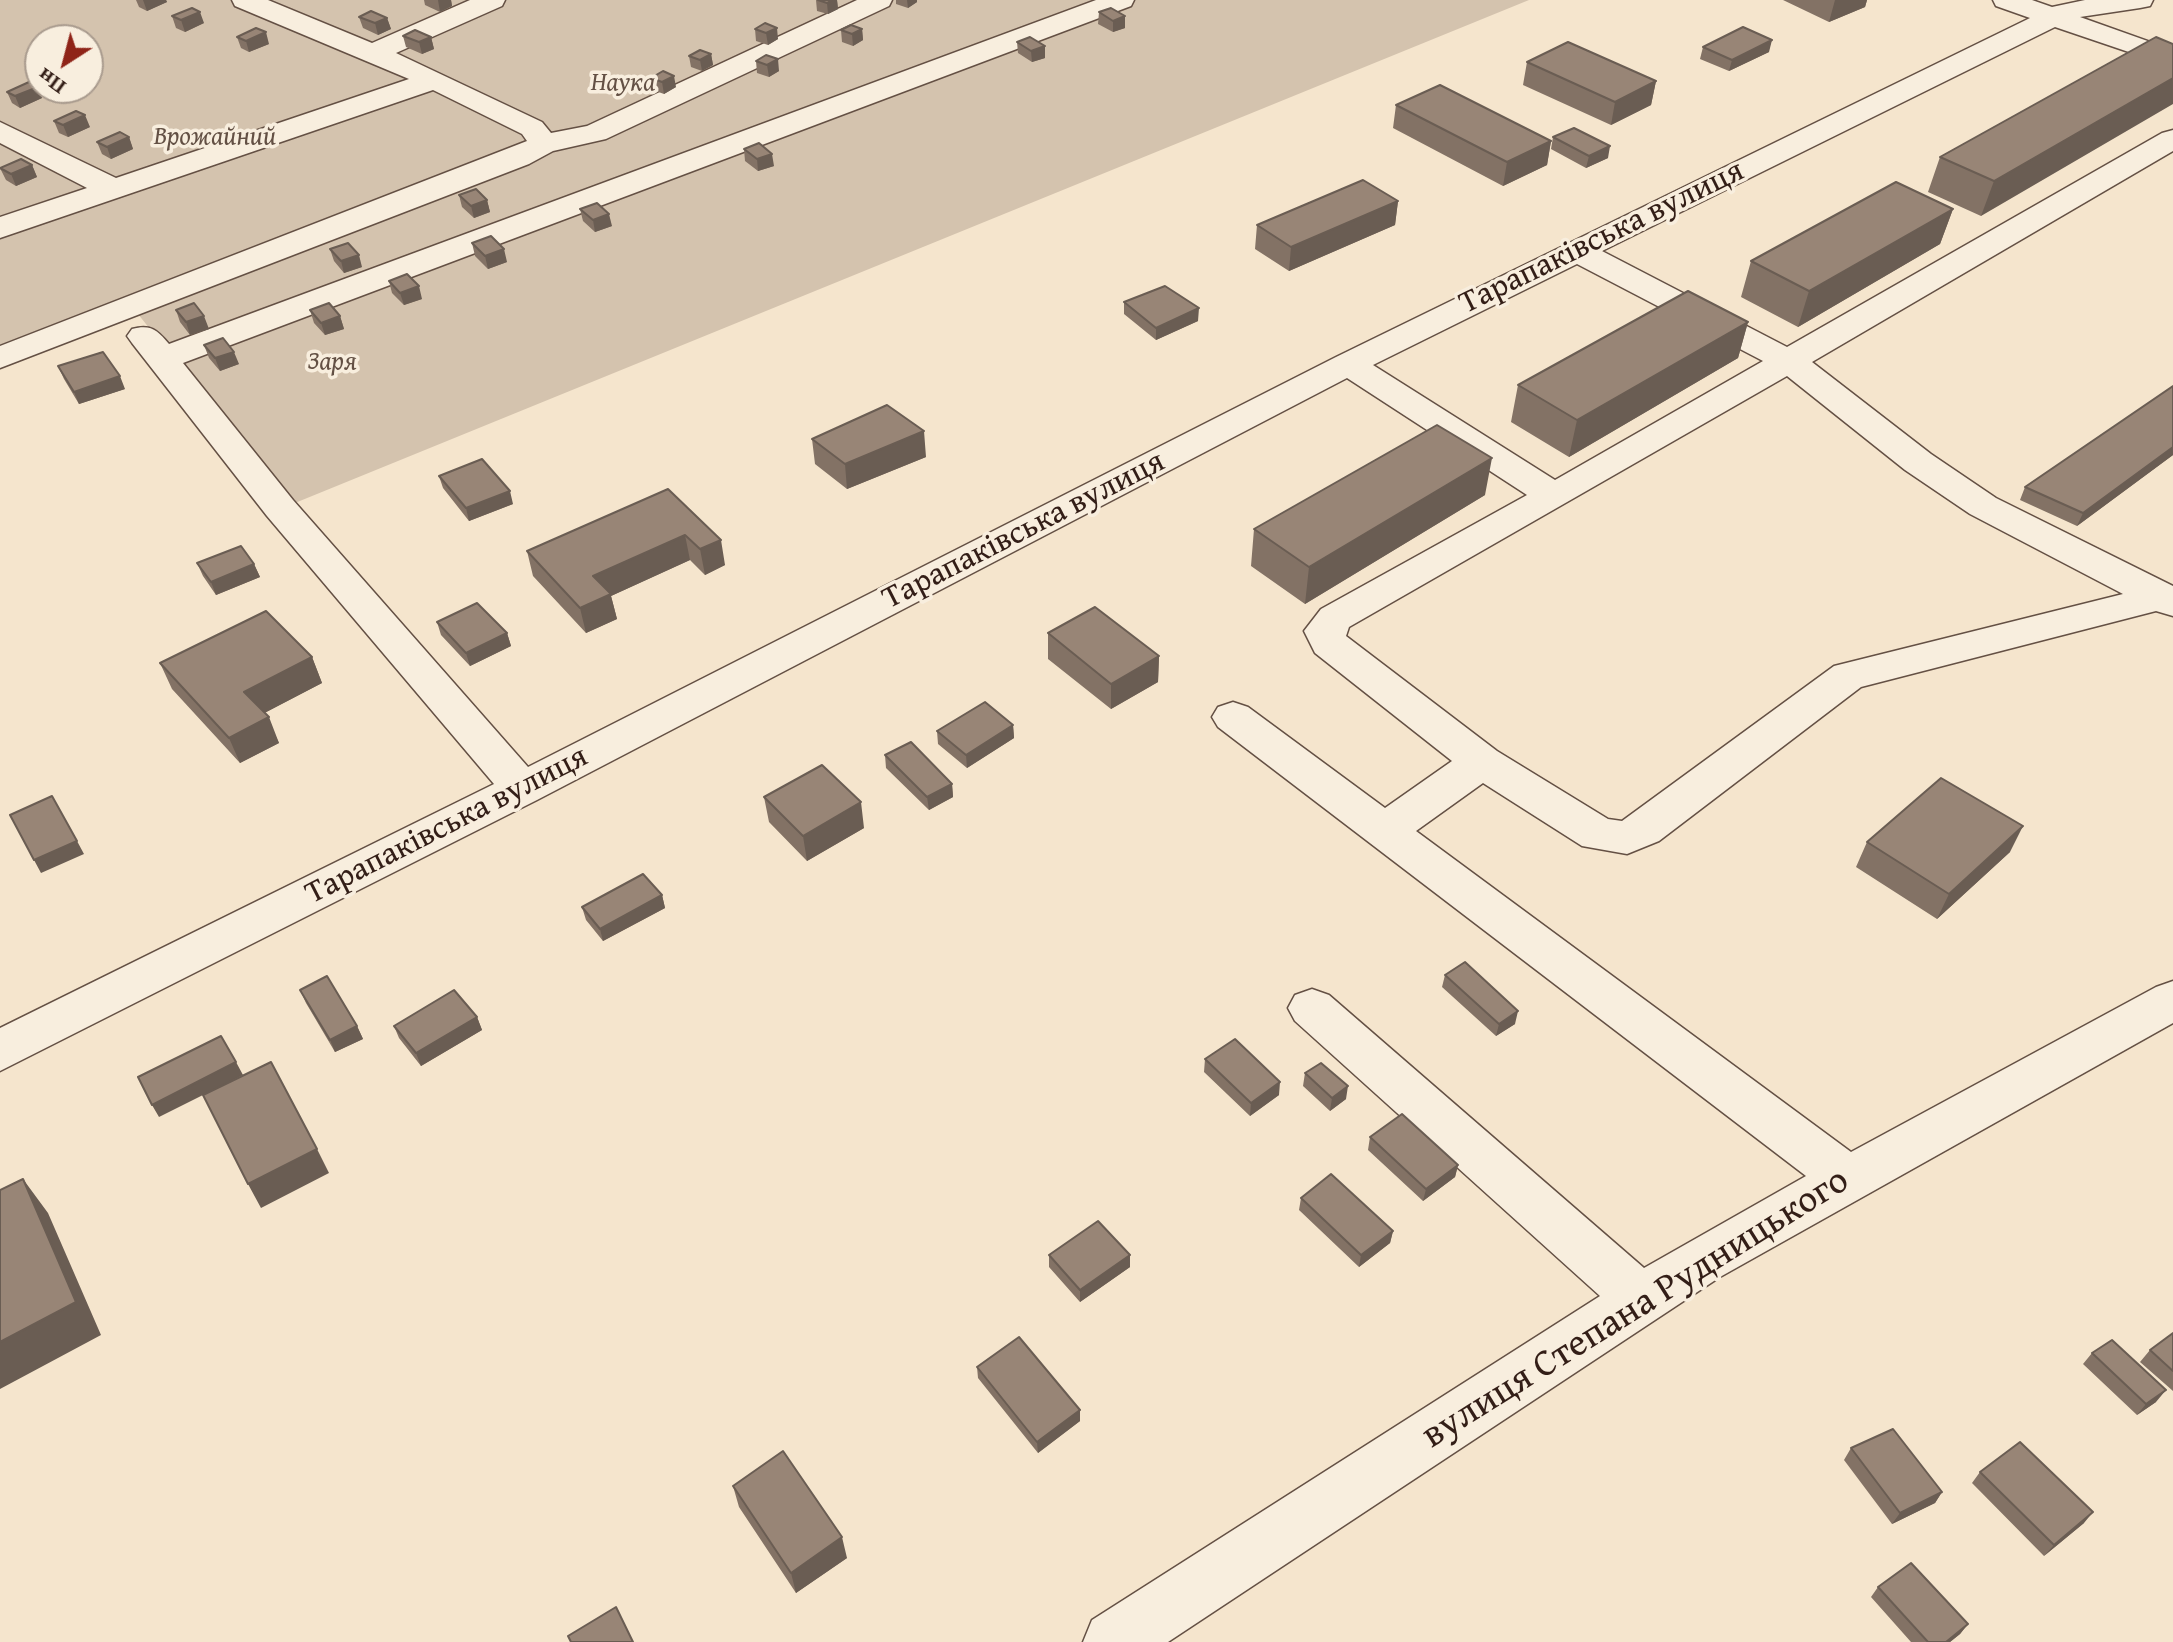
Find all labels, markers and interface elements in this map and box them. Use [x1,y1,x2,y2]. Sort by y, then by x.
north arrow [24,24,104,104]
text: Пн [30,61,72,103]
park label: Наука [591,67,655,99]
park label: Врожайний [154,121,276,153]
street label: Тарапаківська вулиця [1454,152,1750,324]
park label: Заря [307,346,357,378]
street label: Тарапаківська вулиця [876,443,1172,619]
street label: Тарапаківська вулиця [299,738,595,914]
street label: вулиця Степана Рудницького [1414,1159,1858,1459]

